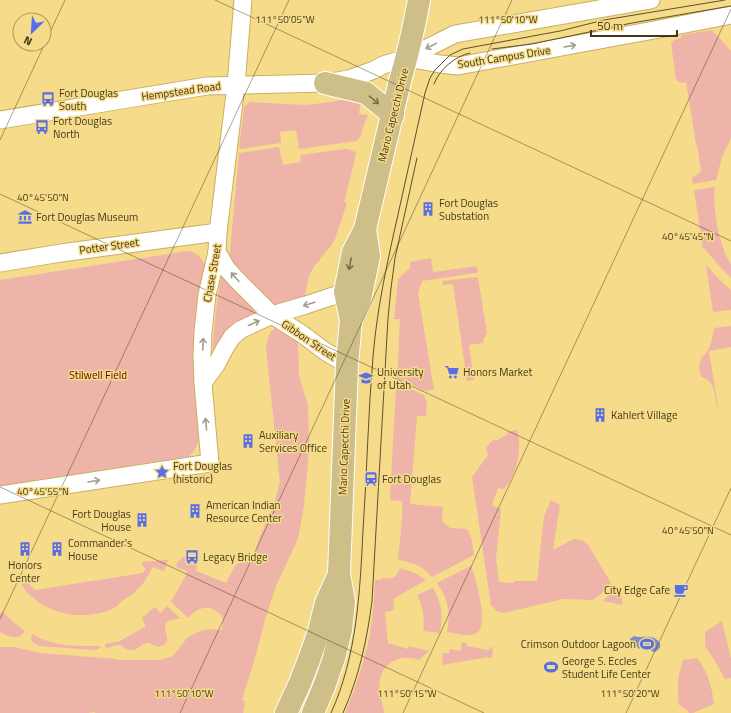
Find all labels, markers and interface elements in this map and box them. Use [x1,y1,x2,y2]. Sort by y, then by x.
north arrow [12,12,52,52]
text: 111°50'05"W [255,12,315,27]
text: 111°50'10"W [478,12,538,27]
scale bar [591,12,677,38]
text: 50 m [597,16,623,35]
text: N [21,32,35,50]
one-way arrow [563,41,576,49]
street label: South Campus Drive [456,42,552,72]
one-way arrow [425,43,437,50]
street label: Mario Capecchi Drive [374,66,413,164]
street label: Hempstead Road [140,77,222,104]
place label: Fort Douglas South [59,85,118,114]
bus stop icon: Fort Douglas South [40,91,56,107]
one-way arrow [369,95,379,104]
place label: Fort Douglas North [53,113,112,142]
bus stop icon: Fort Douglas North [34,119,50,135]
text: 40°45'50"N [17,190,69,205]
place label: Fort Douglas Substation [439,195,498,224]
building icon: Fort Douglas Substation [420,201,436,217]
museum icon: Fort Douglas Museum [17,209,33,225]
place label: Fort Douglas Museum [36,209,138,225]
text: 40°45'45"N [662,229,714,244]
street label: Potter Street [78,234,140,258]
street label: Chase Street [199,243,225,303]
one-way arrow [346,257,354,270]
one-way arrow [231,273,240,283]
one-way arrow [302,301,315,308]
street label: Gibbon Street [278,316,340,364]
one-way arrow [248,319,260,326]
one-way arrow [199,338,206,351]
place label: University of Utah [377,364,424,393]
supermarket icon: Honors Market [444,364,460,380]
place label: Honors Market [463,364,532,380]
park label: Stilwell Field [69,367,127,383]
school or university icon: University of Utah [358,370,374,386]
street label: Mario Capecchi Drive [334,398,354,495]
building icon: Kahlert Village [592,407,608,423]
place label: Kahlert Village [611,407,678,423]
one-way arrow [203,418,210,431]
place label: Auxiliary Services Office [259,427,328,456]
building icon: Auxiliary Services Office [240,433,256,449]
place label: Fort Douglas (historic) [173,458,232,487]
place icon: Fort Douglas (historic) [154,464,170,480]
station icon: Fort Douglas [363,471,379,487]
place label: Fort Douglas [382,471,441,487]
one-way arrow [87,477,100,485]
text: 40°45'55"N [17,484,69,499]
place label: American Indian Resource Center [206,497,282,526]
building icon: American Indian Resource Center [187,503,203,519]
place label: Fort Douglas House [72,506,131,535]
building icon: Fort Douglas House [134,512,150,528]
text: 40°45'50"N [662,523,714,538]
place label: Commander's House [68,535,132,564]
building icon: Honors Center [17,541,33,557]
building icon: Commander's House [49,541,65,557]
bus stop icon: Legacy Bridge [184,549,200,565]
place label: Legacy Bridge [203,549,268,565]
place label: Honors Center [8,557,42,586]
place label: City Edge Cafe [604,582,670,598]
cafe icon: City Edge Cafe [673,582,689,598]
place label: Crimson Outdoor Lagoon [521,636,636,652]
sports icon: Crimson Outdoor Lagoon [639,636,655,652]
place label: George S. Eccles Student Life Center [562,653,651,682]
sports icon: George S. Eccles Student Life Center [543,659,559,675]
text: 111°50'10"W [154,686,214,701]
text: 111°50'15"W [377,686,437,701]
text: 111°50'20"W [600,686,660,701]

